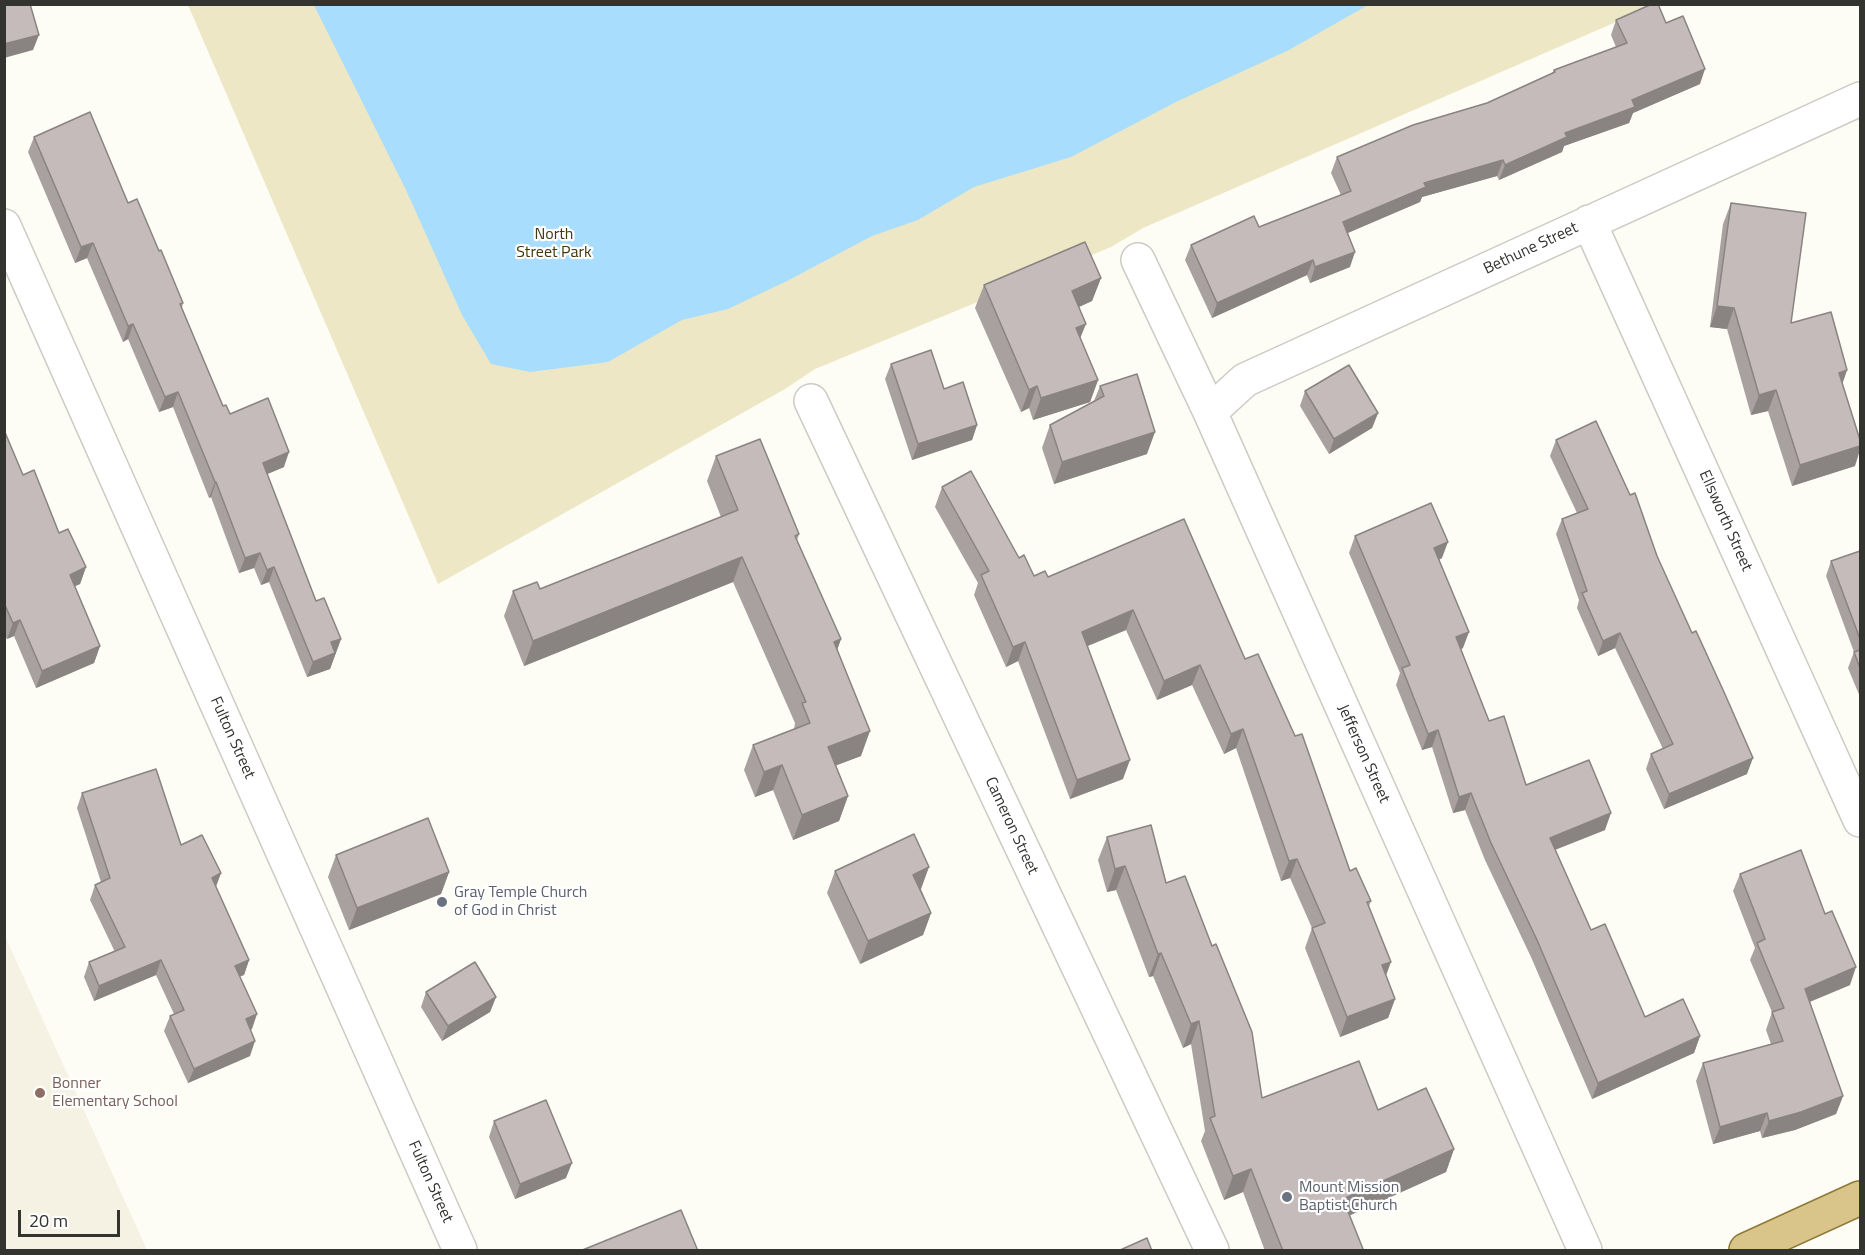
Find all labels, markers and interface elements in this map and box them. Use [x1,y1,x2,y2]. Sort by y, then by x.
street label: Bethune Street [1481,219,1581,279]
park label: North Street Park [516,225,592,263]
street label: Ellsworth Street [1694,467,1756,575]
street label: Fulton Street [205,694,259,782]
street label: Jefferson Street [1333,702,1393,806]
street label: Cameron Street [980,774,1042,878]
place label: Gray Temple Church of God in Christ [454,883,587,921]
marker: Gray Temple Church of God in Christ [435,895,449,909]
place label: Bonner Elementary School [52,1074,178,1112]
marker: Bonner Elementary School [33,1086,47,1100]
street label: Fulton Street [403,1138,457,1226]
place label: Mount Mission Baptist Church [1299,1178,1399,1216]
marker: Mount Mission Baptist Church [1280,1190,1294,1204]
scale bar [21,1198,123,1236]
text: 20 m [29,1207,68,1234]

